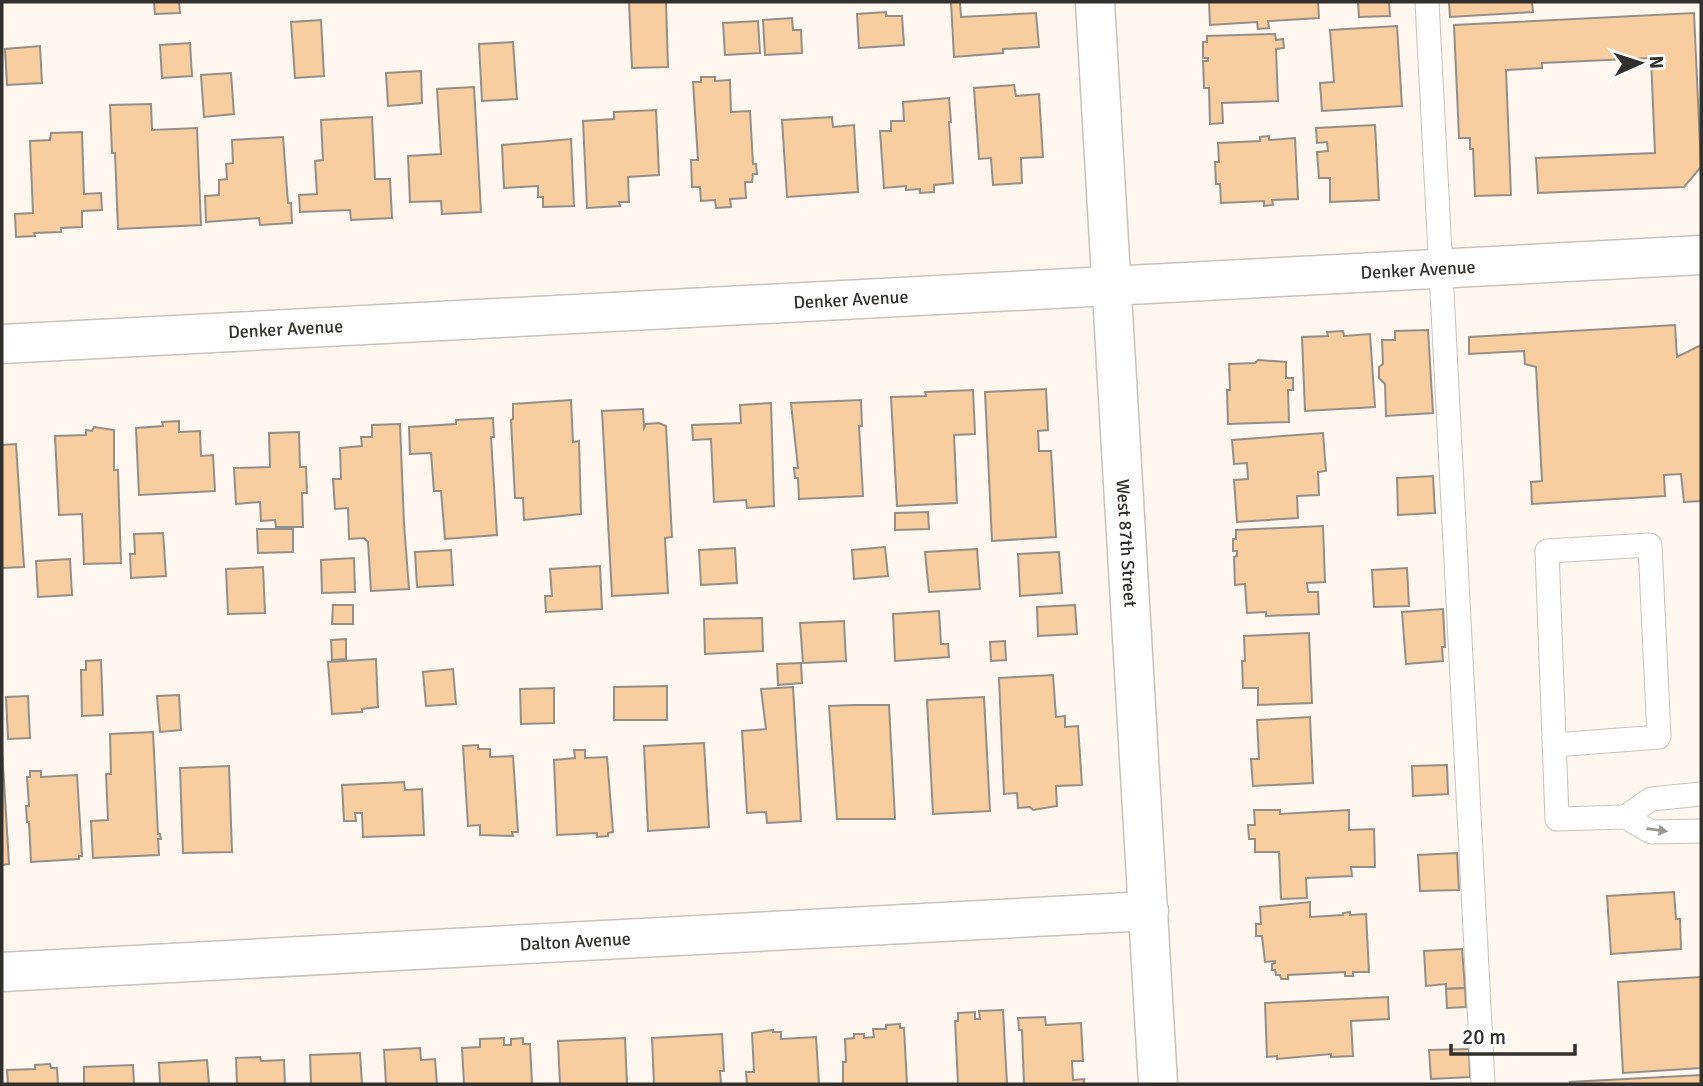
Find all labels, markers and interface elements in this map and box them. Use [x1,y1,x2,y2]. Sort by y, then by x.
north arrow [1605,28,1675,98]
text: N [1644,55,1668,69]
street label: Denker Avenue [1360,256,1476,284]
street label: Denker Avenue [793,286,909,314]
street label: Denker Avenue [228,315,344,343]
street label: West 87th Street [1112,478,1141,608]
one-way arrow [1646,825,1668,836]
street label: Dalton Avenue [519,928,631,955]
scale bar [1451,1012,1575,1056]
text: 20 m [1462,1024,1506,1050]

